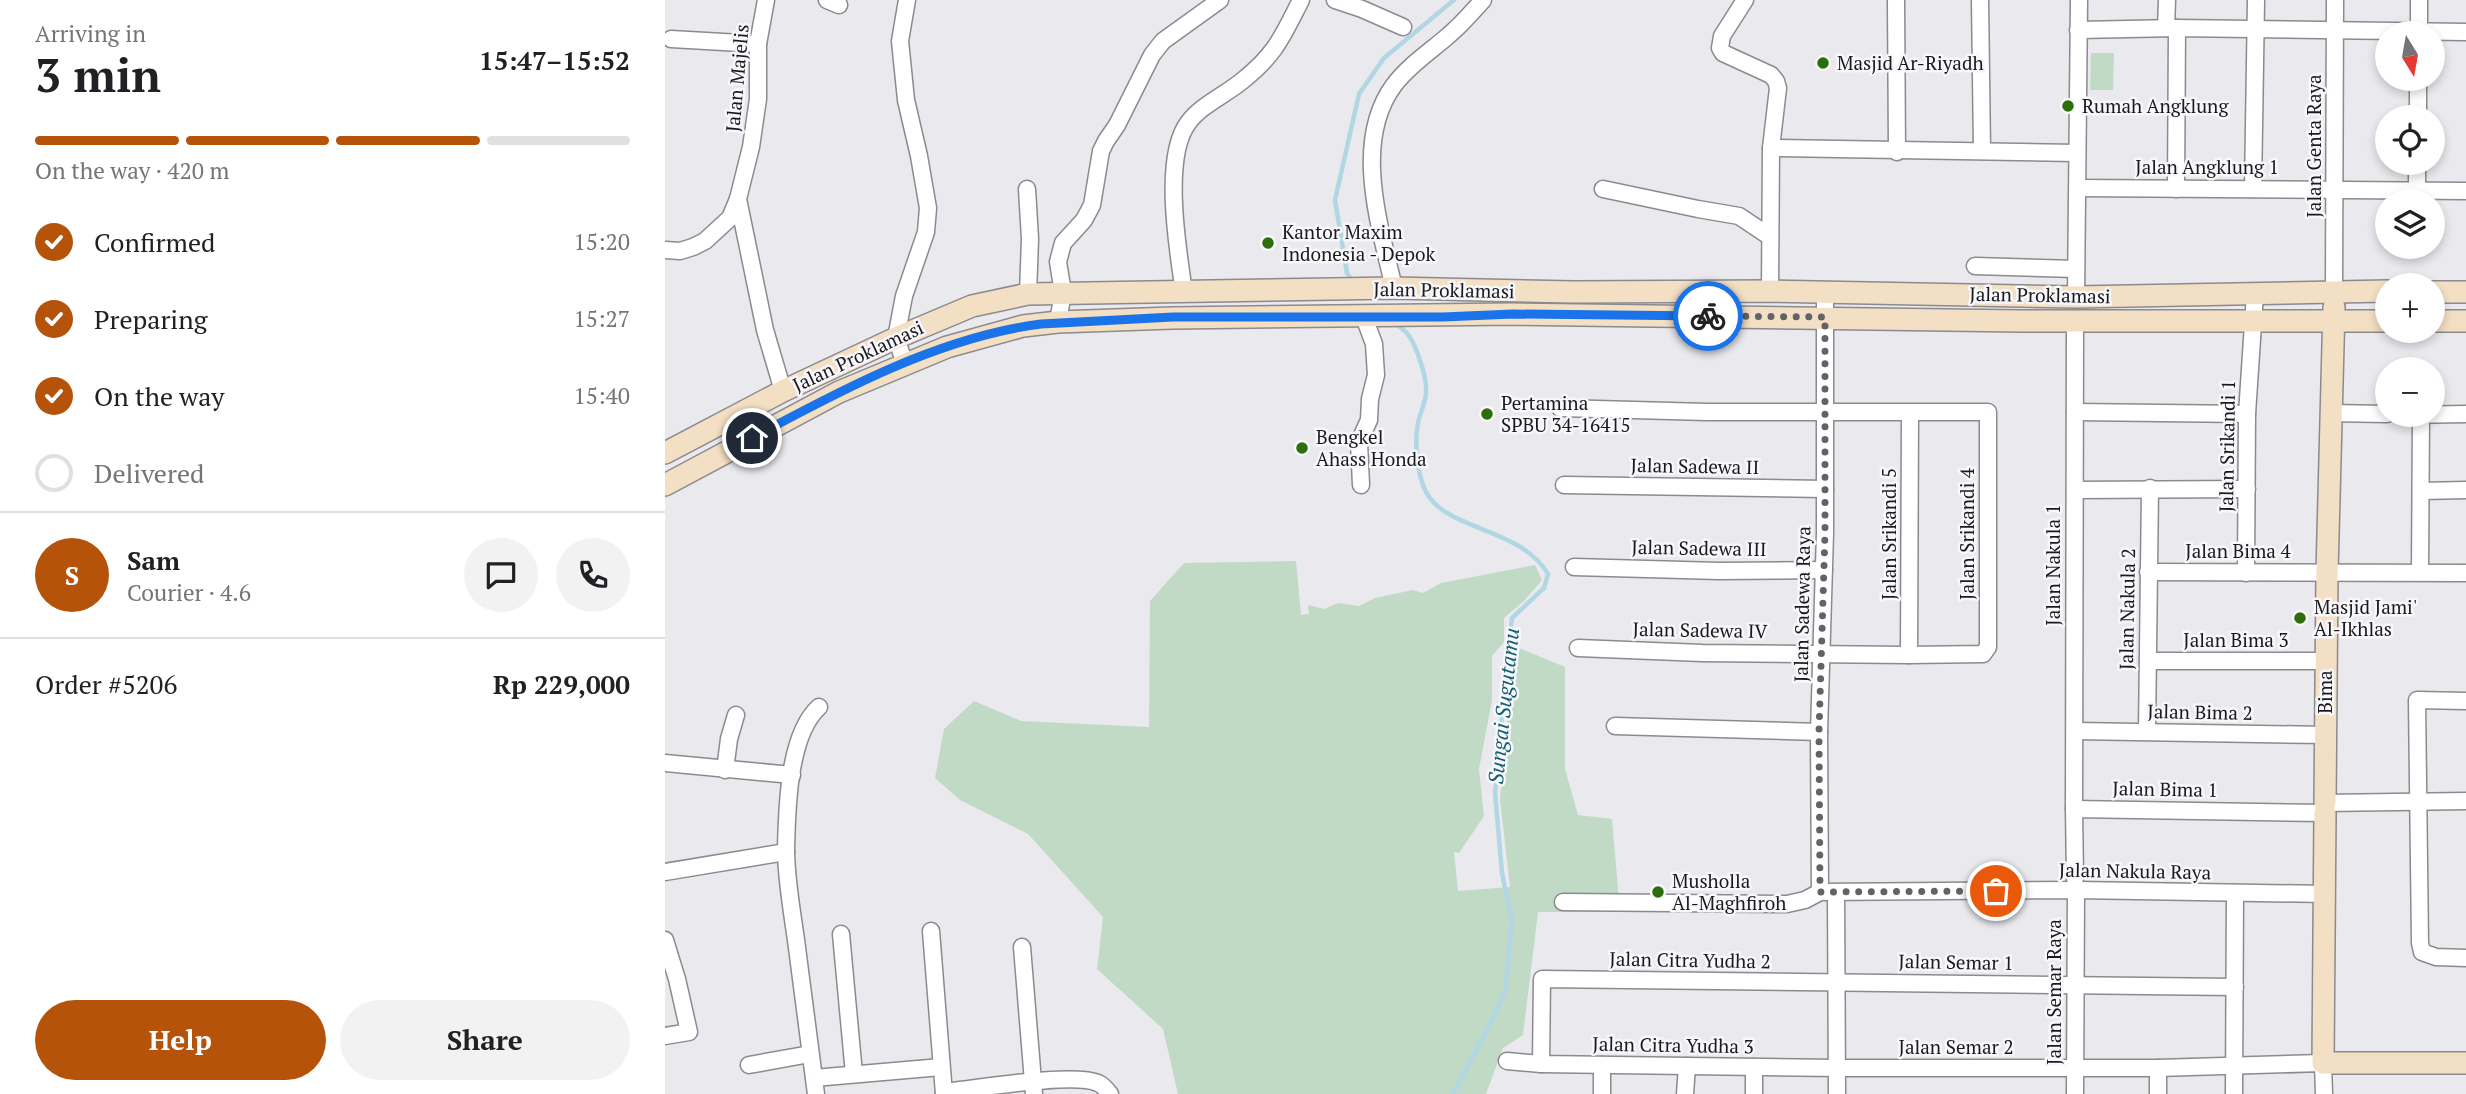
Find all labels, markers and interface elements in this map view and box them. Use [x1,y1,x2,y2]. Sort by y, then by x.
text: Arriving in [35,18,146,49]
north arrow [2375,21,2445,91]
map controls [2375,21,2445,427]
street label: Jalan Majelis [719,23,754,133]
text: 15:47–15:52 [479,43,630,77]
text: 3 min [35,44,161,105]
place label: Masjid Ar-Riyadh [1837,50,1984,75]
marker: Masjid Ar-Riyadh [1815,55,1831,71]
street label: Jalan Genta Raya [2301,74,2326,218]
place label: Rumah Angklung [2082,93,2229,118]
marker: Rumah Angklung [2060,98,2076,114]
button: locate [2375,105,2445,175]
street label: Jalan Angklung 1 [2135,154,2279,179]
text: On the way · 420 m [35,155,229,186]
button: layers [2375,189,2445,259]
place label: Kantor Maxim Indonesia - Depok [1282,219,1435,266]
icon: check [35,223,73,261]
text: Confirmed [94,225,215,259]
text: 15:20 [573,226,630,257]
marker: Kantor Maxim Indonesia - Depok [1260,235,1276,251]
button: + [2375,273,2445,343]
street label: Jalan Proklamasi [1373,276,1515,303]
courier [1673,281,1743,351]
street label: Jalan Proklamasi [1969,281,2111,308]
icon: bike [1689,297,1727,335]
icon: check [35,300,73,338]
text: Preparing [94,302,207,336]
text: 15:27 [573,303,630,334]
street label: Jalan Proklamasi [788,314,927,397]
button: − [2375,357,2445,427]
icon: check [35,377,73,415]
text: On the way [94,379,225,413]
text: 15:40 [573,380,630,411]
street label: Jalan Srikandi 1 [2213,380,2240,512]
place label: Pertamina SPBU 34-16415 [1501,390,1631,437]
marker: Pertamina SPBU 34-16415 [1479,406,1495,422]
pin [722,408,782,468]
icon: home [733,419,771,457]
place label: Bengkel Ahass Honda [1316,424,1427,471]
marker: Bengkel Ahass Honda [1294,440,1310,456]
street label: Jalan Sadewa II [1631,452,1760,479]
text: Delivered [94,456,204,490]
street label: Jalan Srikandi 4 [1954,467,1979,600]
street label: Jalan Srikandi 5 [1876,468,1901,600]
street label: Jalan Nakula 1 [2040,504,2065,626]
street label: Jalan Sadewa Raya [1788,525,1815,682]
street label: Jalan Sadewa III [1631,534,1767,561]
button: chat [464,538,538,612]
button: phone [556,538,630,612]
street label: Jalan Bima 4 [2185,538,2292,563]
text: Sam [127,543,180,577]
street label: Jalan Nakula 2 [2113,548,2140,670]
text: S [65,558,79,592]
text: Courier · 4.6 [127,577,251,608]
place label: Masjid Jami' Al-Ikhlas [2314,594,2417,641]
marker: Masjid Jami' Al-Ikhlas [2292,610,2308,626]
street label: Jalan Sadewa IV [1632,616,1768,643]
water label: Sungai Sugutamu [1481,626,1525,785]
street label: Jalan Bima 3 [2183,627,2289,652]
text: Order #5206 [35,667,177,701]
text: Rp 229,000 [493,667,630,701]
street label: Bima [2312,670,2337,714]
street label: Jalan Bima 2 [2147,698,2253,725]
street label: Jalan Bima 1 [2112,775,2218,802]
street label: Jalan Nakula Raya [2059,857,2212,884]
pin [1966,861,2026,921]
place label: Musholla Al-Maghfiroh [1672,868,1786,915]
icon: bag [1977,872,2015,910]
marker: Musholla Al-Maghfiroh [1650,884,1666,900]
street label: Jalan Semar Raya [2041,919,2066,1065]
street label: Jalan Citra Yudha 2 [1609,946,1771,973]
street label: Jalan Semar 1 [1898,948,2014,975]
button: Help [35,1000,326,1080]
button: Share [340,1000,630,1080]
street label: Jalan Citra Yudha 3 [1592,1031,1754,1058]
street label: Jalan Semar 2 [1898,1034,2014,1059]

